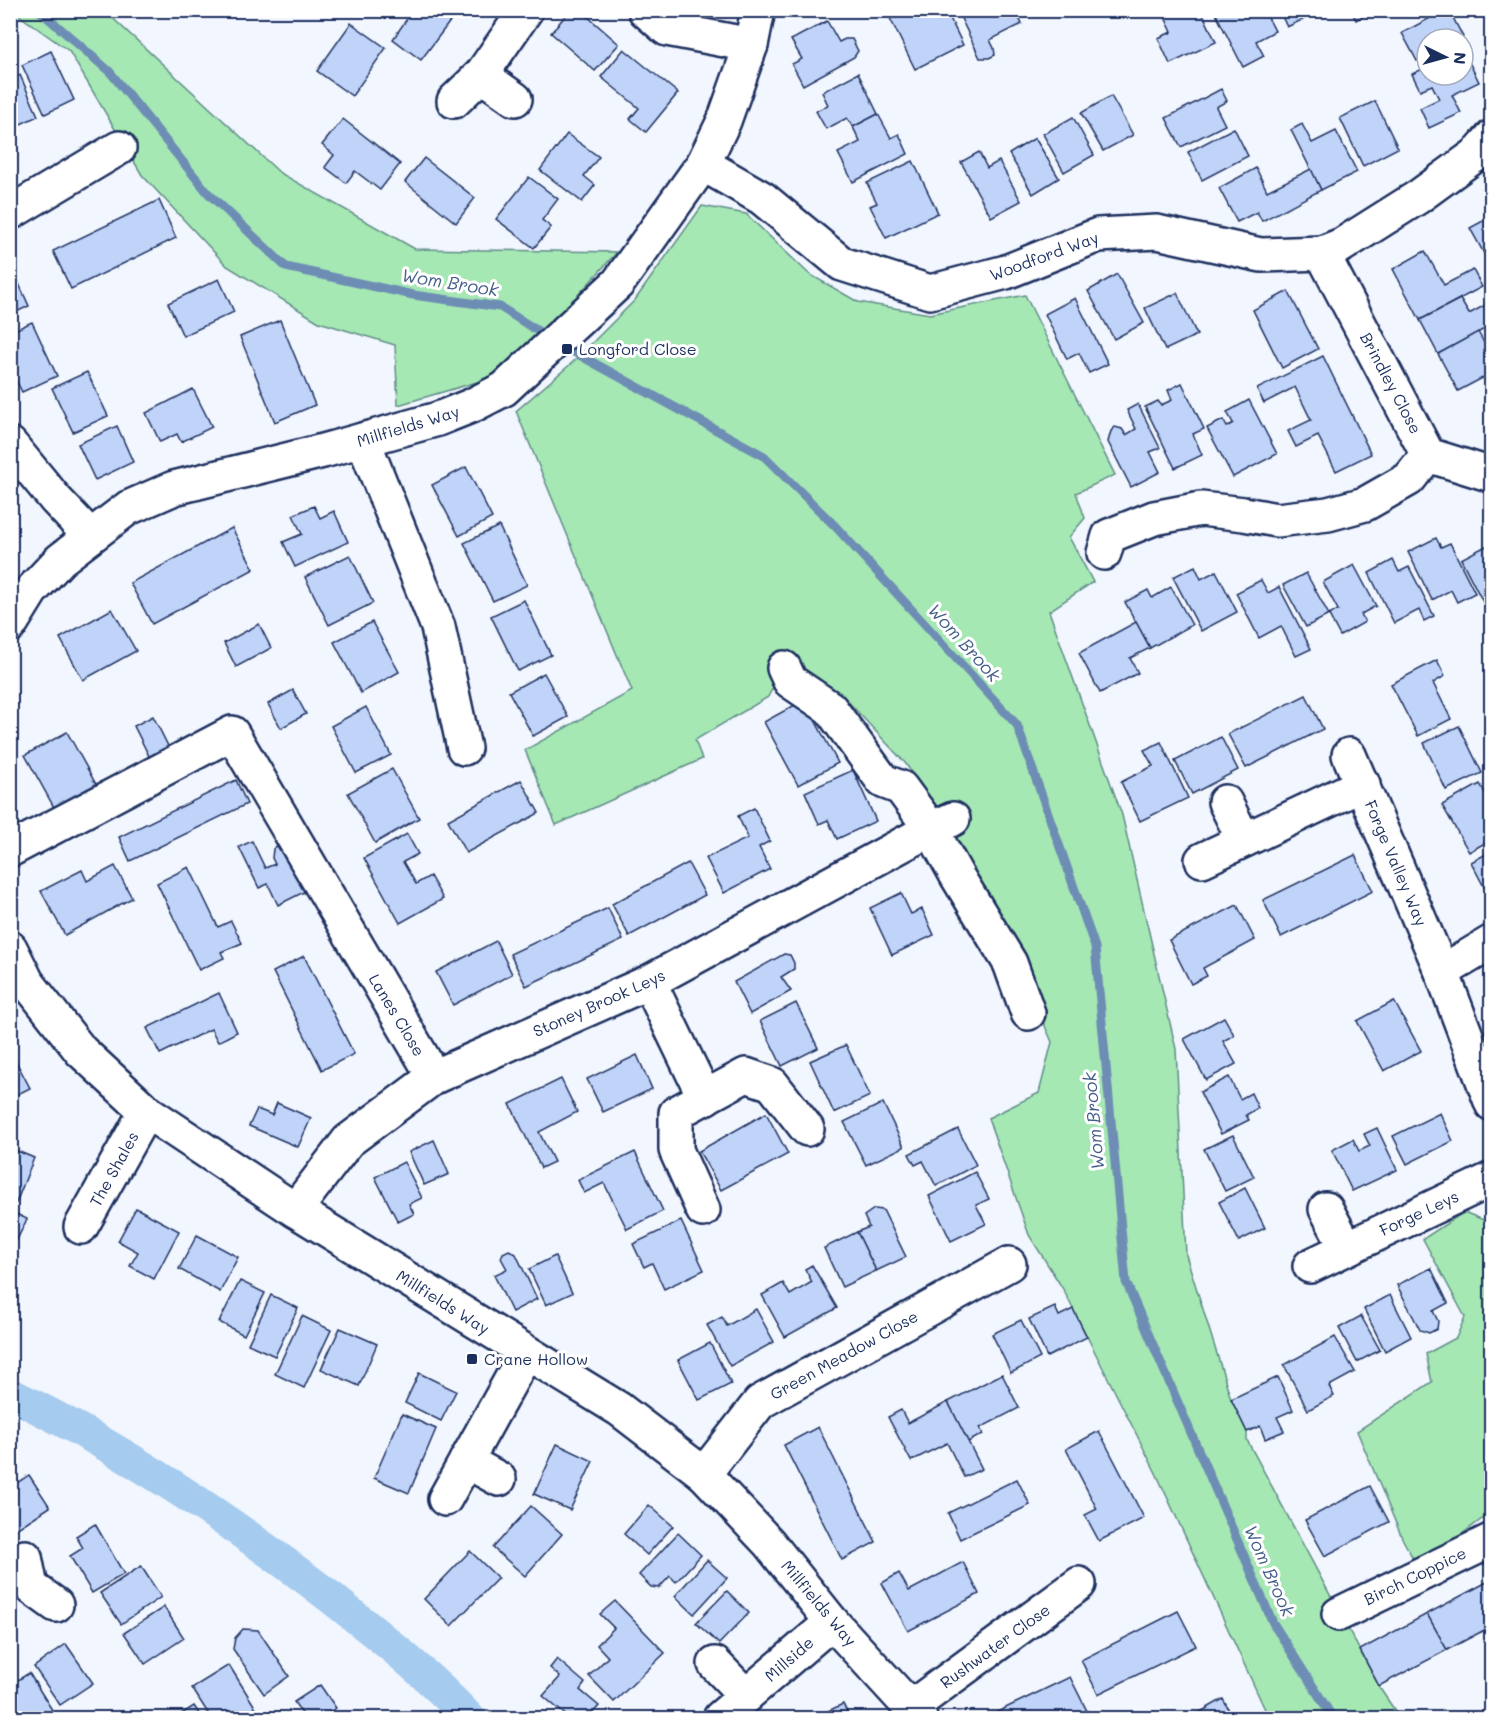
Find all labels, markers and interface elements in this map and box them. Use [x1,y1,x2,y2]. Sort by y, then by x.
north arrow [1415,27,1475,87]
text: N [1449,51,1471,65]
street label: Woodford Way [986,226,1101,285]
water label: Wom Brook [400,263,501,302]
street label: Brindley Close [1356,328,1427,437]
place label: Longford Close [579,338,697,359]
marker: Longford Close [560,342,574,356]
street label: Millfields Way [354,400,462,451]
water label: Wom Brook [923,598,1007,687]
street label: Forge Valley Way [1360,797,1432,929]
street label: Stoney Brook Leys [529,964,668,1041]
street label: Lanes Close [365,970,430,1060]
water label: Wom Brook [1077,1071,1109,1171]
street label: The Shales [84,1128,143,1210]
street label: Forge Leys [1376,1185,1462,1240]
street label: Millfields Way [393,1265,494,1339]
street label: Green Meadow Close [766,1305,921,1404]
place label: Crane Hollow [484,1348,588,1369]
marker: Crane Hollow [465,1352,479,1366]
water label: Wom Brook [1239,1521,1301,1620]
street label: Birch Coppice [1360,1542,1469,1609]
street label: Millfields Way [777,1555,862,1650]
street label: Rushwater Close [936,1599,1054,1693]
street label: Millside [760,1632,818,1686]

